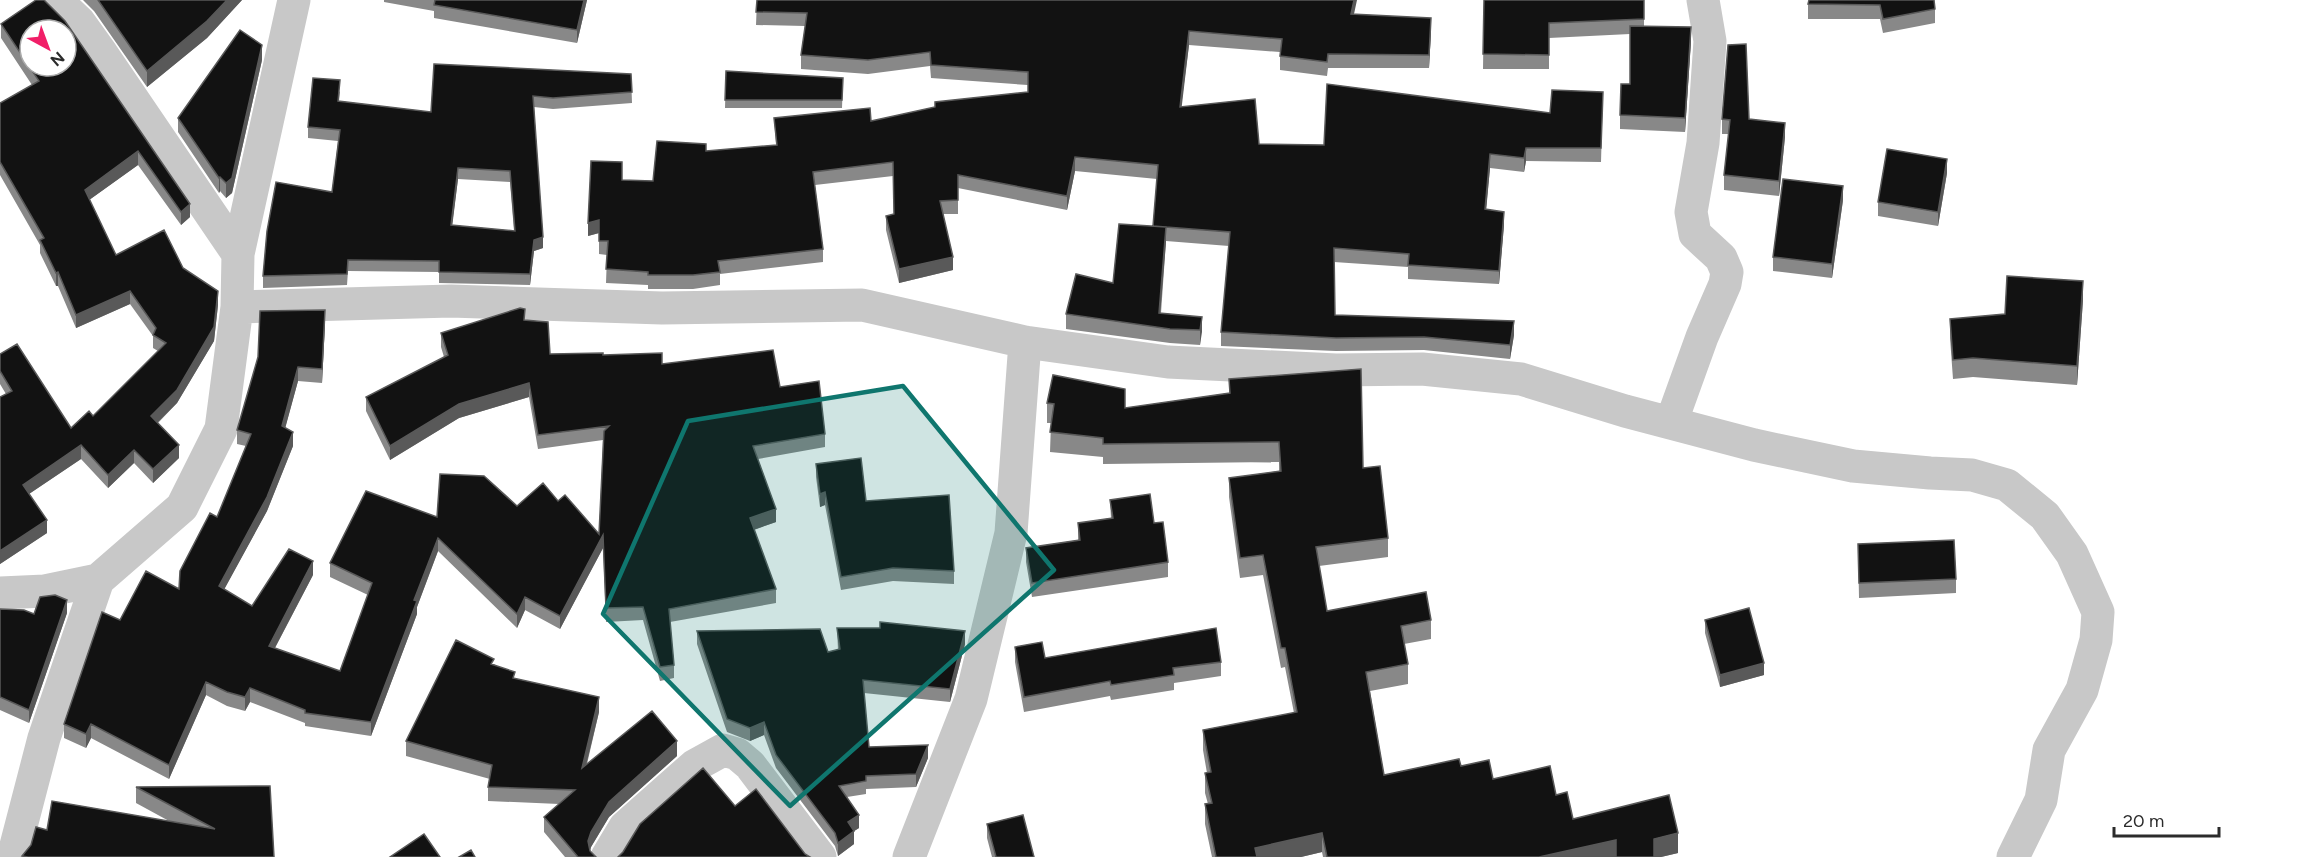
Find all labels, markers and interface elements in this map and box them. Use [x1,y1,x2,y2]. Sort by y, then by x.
north arrow [18,18,78,78]
text: N [47,48,68,70]
scale bar [2114,800,2219,838]
text: 20 m [2123,810,2164,832]

